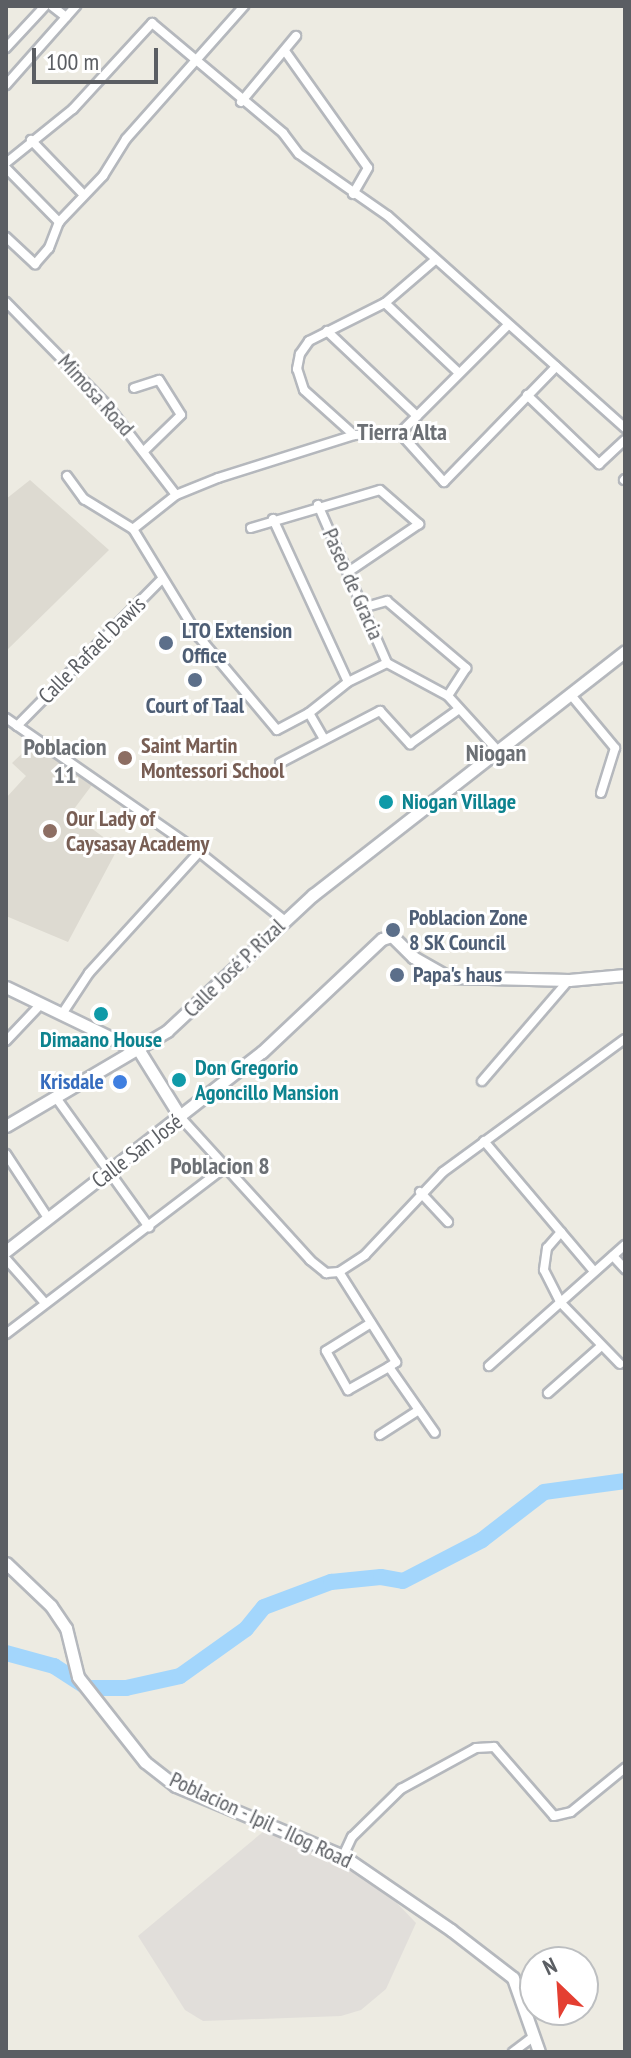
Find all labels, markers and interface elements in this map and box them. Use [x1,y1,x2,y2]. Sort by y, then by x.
scale bar [36,32,162,82]
text: 100 m [46,46,99,77]
street label: Mimosa Road [52,349,140,441]
district label: Tierra Alta [357,418,447,446]
street label: Paseo de Gracia [317,524,389,644]
street label: Calle Rafael Dawis [33,591,151,709]
place label: LTO Extension Office [182,617,292,668]
marker: LTO Extension Office [157,634,175,652]
marker: Court of Taal [186,671,204,689]
place label: Court of Taal [146,693,244,719]
place label: Saint Martin Montessori School [141,732,284,784]
district label: Poblacion 11 [23,733,107,789]
district label: Niogan [466,739,526,767]
marker: Saint Martin Montessori School [116,749,134,767]
place label: Niogan Village [402,789,517,815]
marker: Niogan Village [377,793,395,811]
place label: Our Lady of Caysasay Academy [66,805,211,856]
marker: Our Lady of Caysasay Academy [41,822,59,840]
place label: Poblacion Zone 8 SK Council [409,904,528,956]
street label: Calle José P. Rizal [177,913,291,1023]
marker: Poblacion Zone 8 SK Council [384,921,402,939]
place label: Papa's haus [413,962,502,988]
marker: Papa's haus [388,966,406,984]
marker: Dimaano House [92,1005,110,1023]
place label: Dimaano House [40,1027,162,1053]
place label: Don Gregorio Agoncillo Mansion [195,1054,339,1106]
place label: Krisdale [40,1069,104,1095]
marker: Don Gregorio Agoncillo Mansion [170,1071,188,1089]
marker: Krisdale [111,1073,129,1091]
street label: Calle San José [87,1108,187,1194]
district label: Poblacion 8 [170,1152,270,1180]
street label: Poblacion - Ipil - Ilog Road [164,1765,358,1875]
north arrow [519,1946,599,2026]
text: N [538,1951,561,1981]

